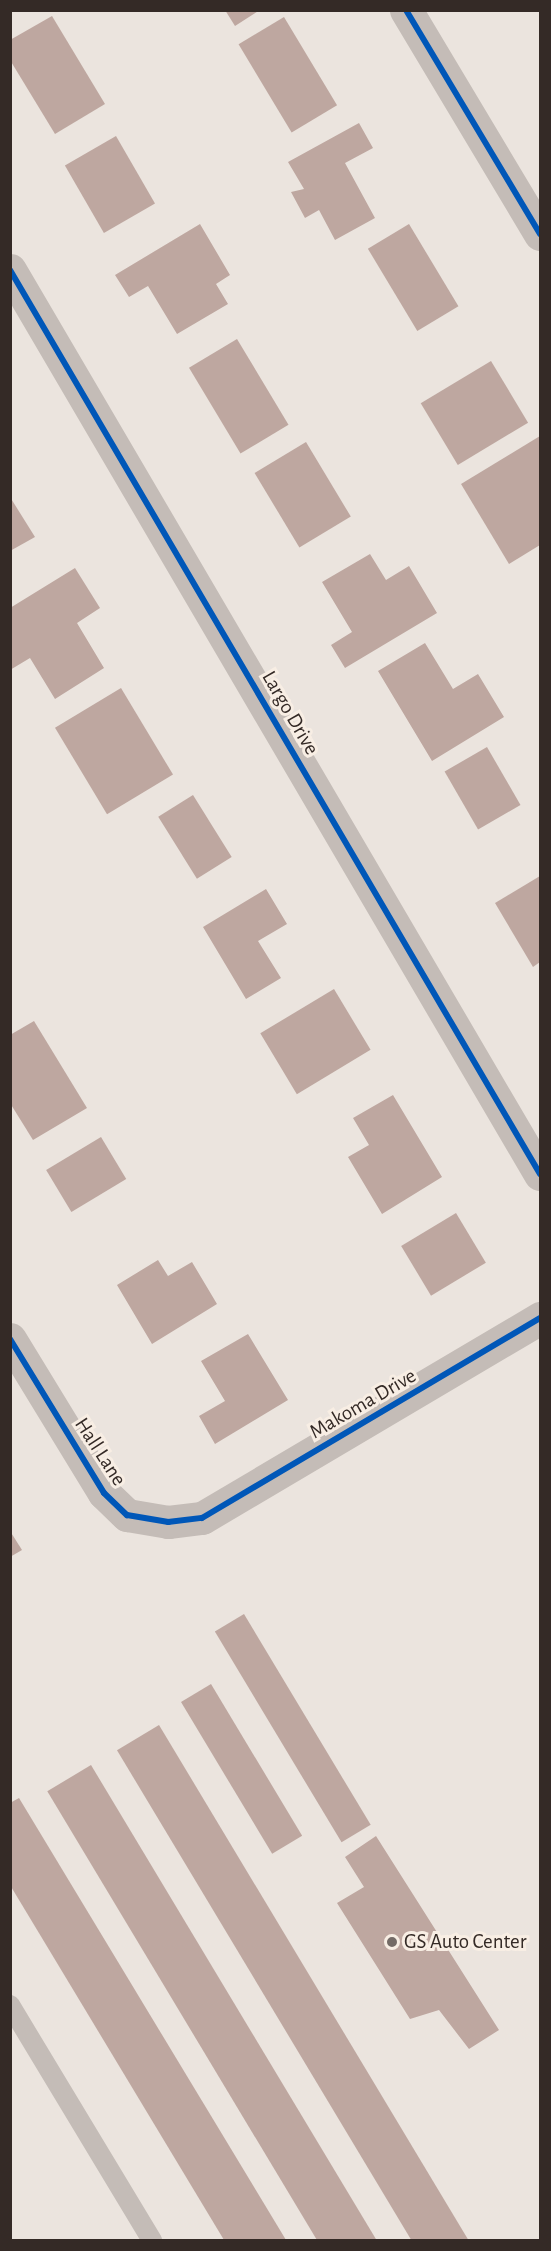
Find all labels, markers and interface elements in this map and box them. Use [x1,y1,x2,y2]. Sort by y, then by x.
street label: Largo Drive [256,667,324,759]
street label: Makoma Drive [305,1363,421,1445]
street label: Hall Lane [69,1413,131,1491]
place label: GS Auto Center [404,1929,526,1955]
marker: GS Auto Center [385,1935,399,1949]

